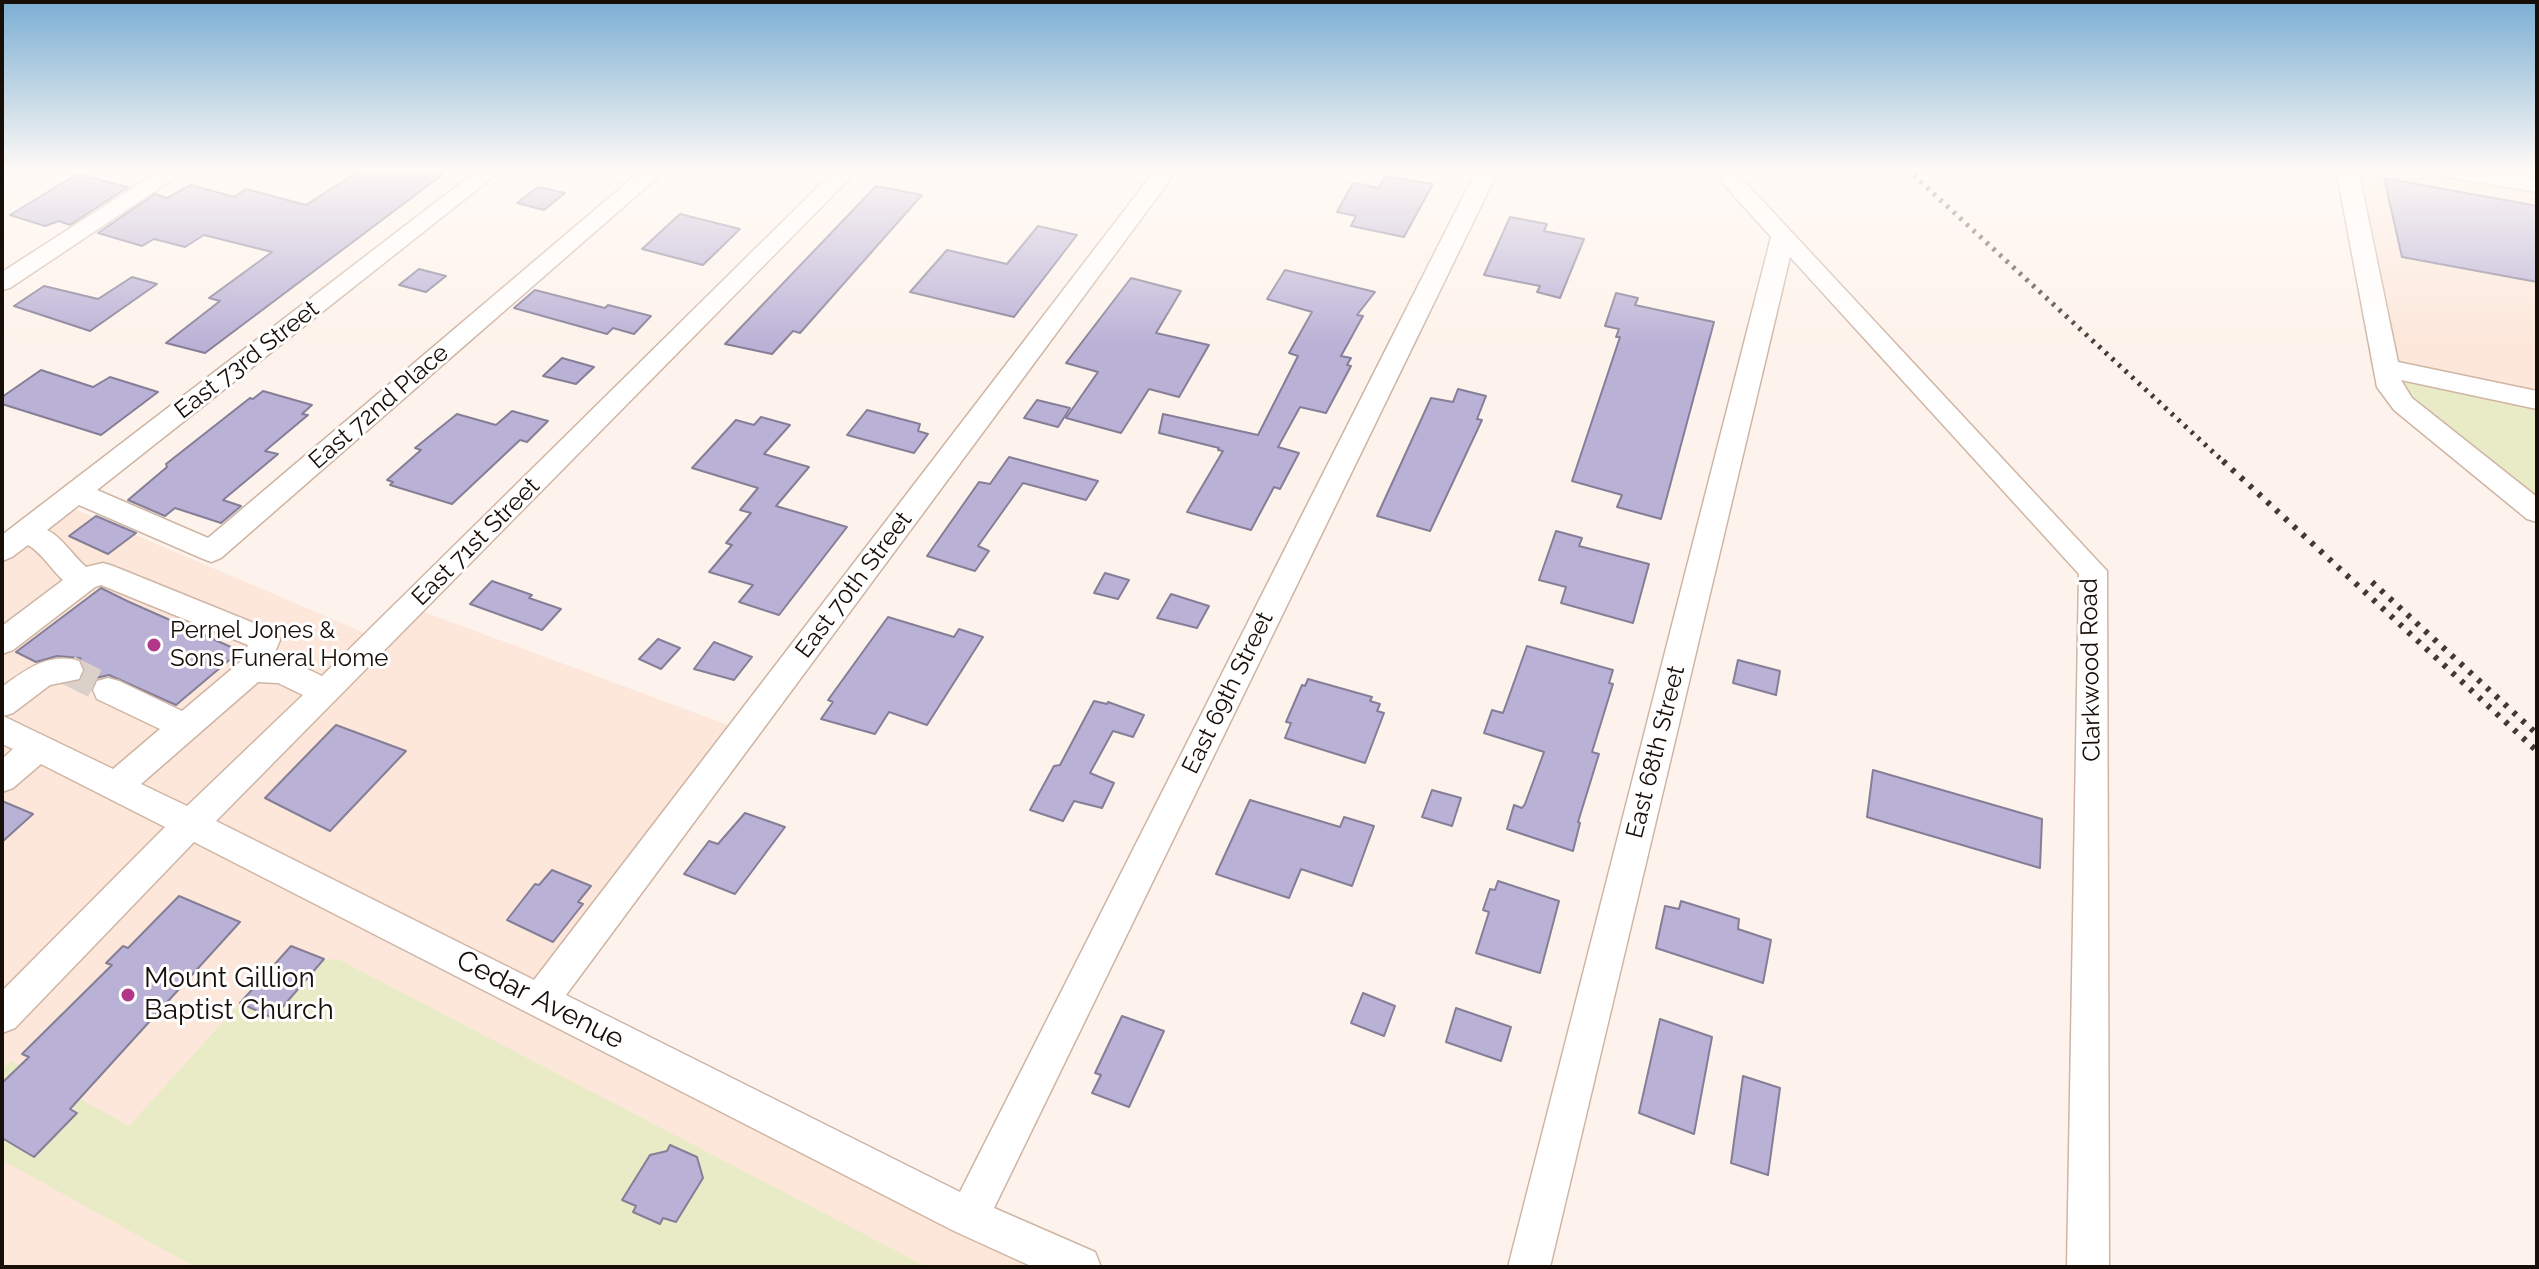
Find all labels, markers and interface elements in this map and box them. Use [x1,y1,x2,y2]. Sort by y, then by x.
street label: East 73rd Street [169,295,325,425]
street label: East 72nd Place [303,339,455,475]
street label: East 71st Street [406,472,546,612]
street label: East 70th Street [790,506,918,664]
street label: Clarkwood Road [2075,578,2107,762]
street label: East 69th Street [1176,607,1280,779]
place label: Pernel Jones & Sons Funeral Home [170,617,388,673]
marker: Pernel Jones & Sons Funeral Home [145,636,163,654]
street label: East 68th Street [1621,663,1691,841]
street label: Cedar Avenue [451,943,629,1057]
place label: Mount Gillion Baptist Church [144,962,334,1028]
marker: Mount Gillion Baptist Church [119,986,137,1004]

